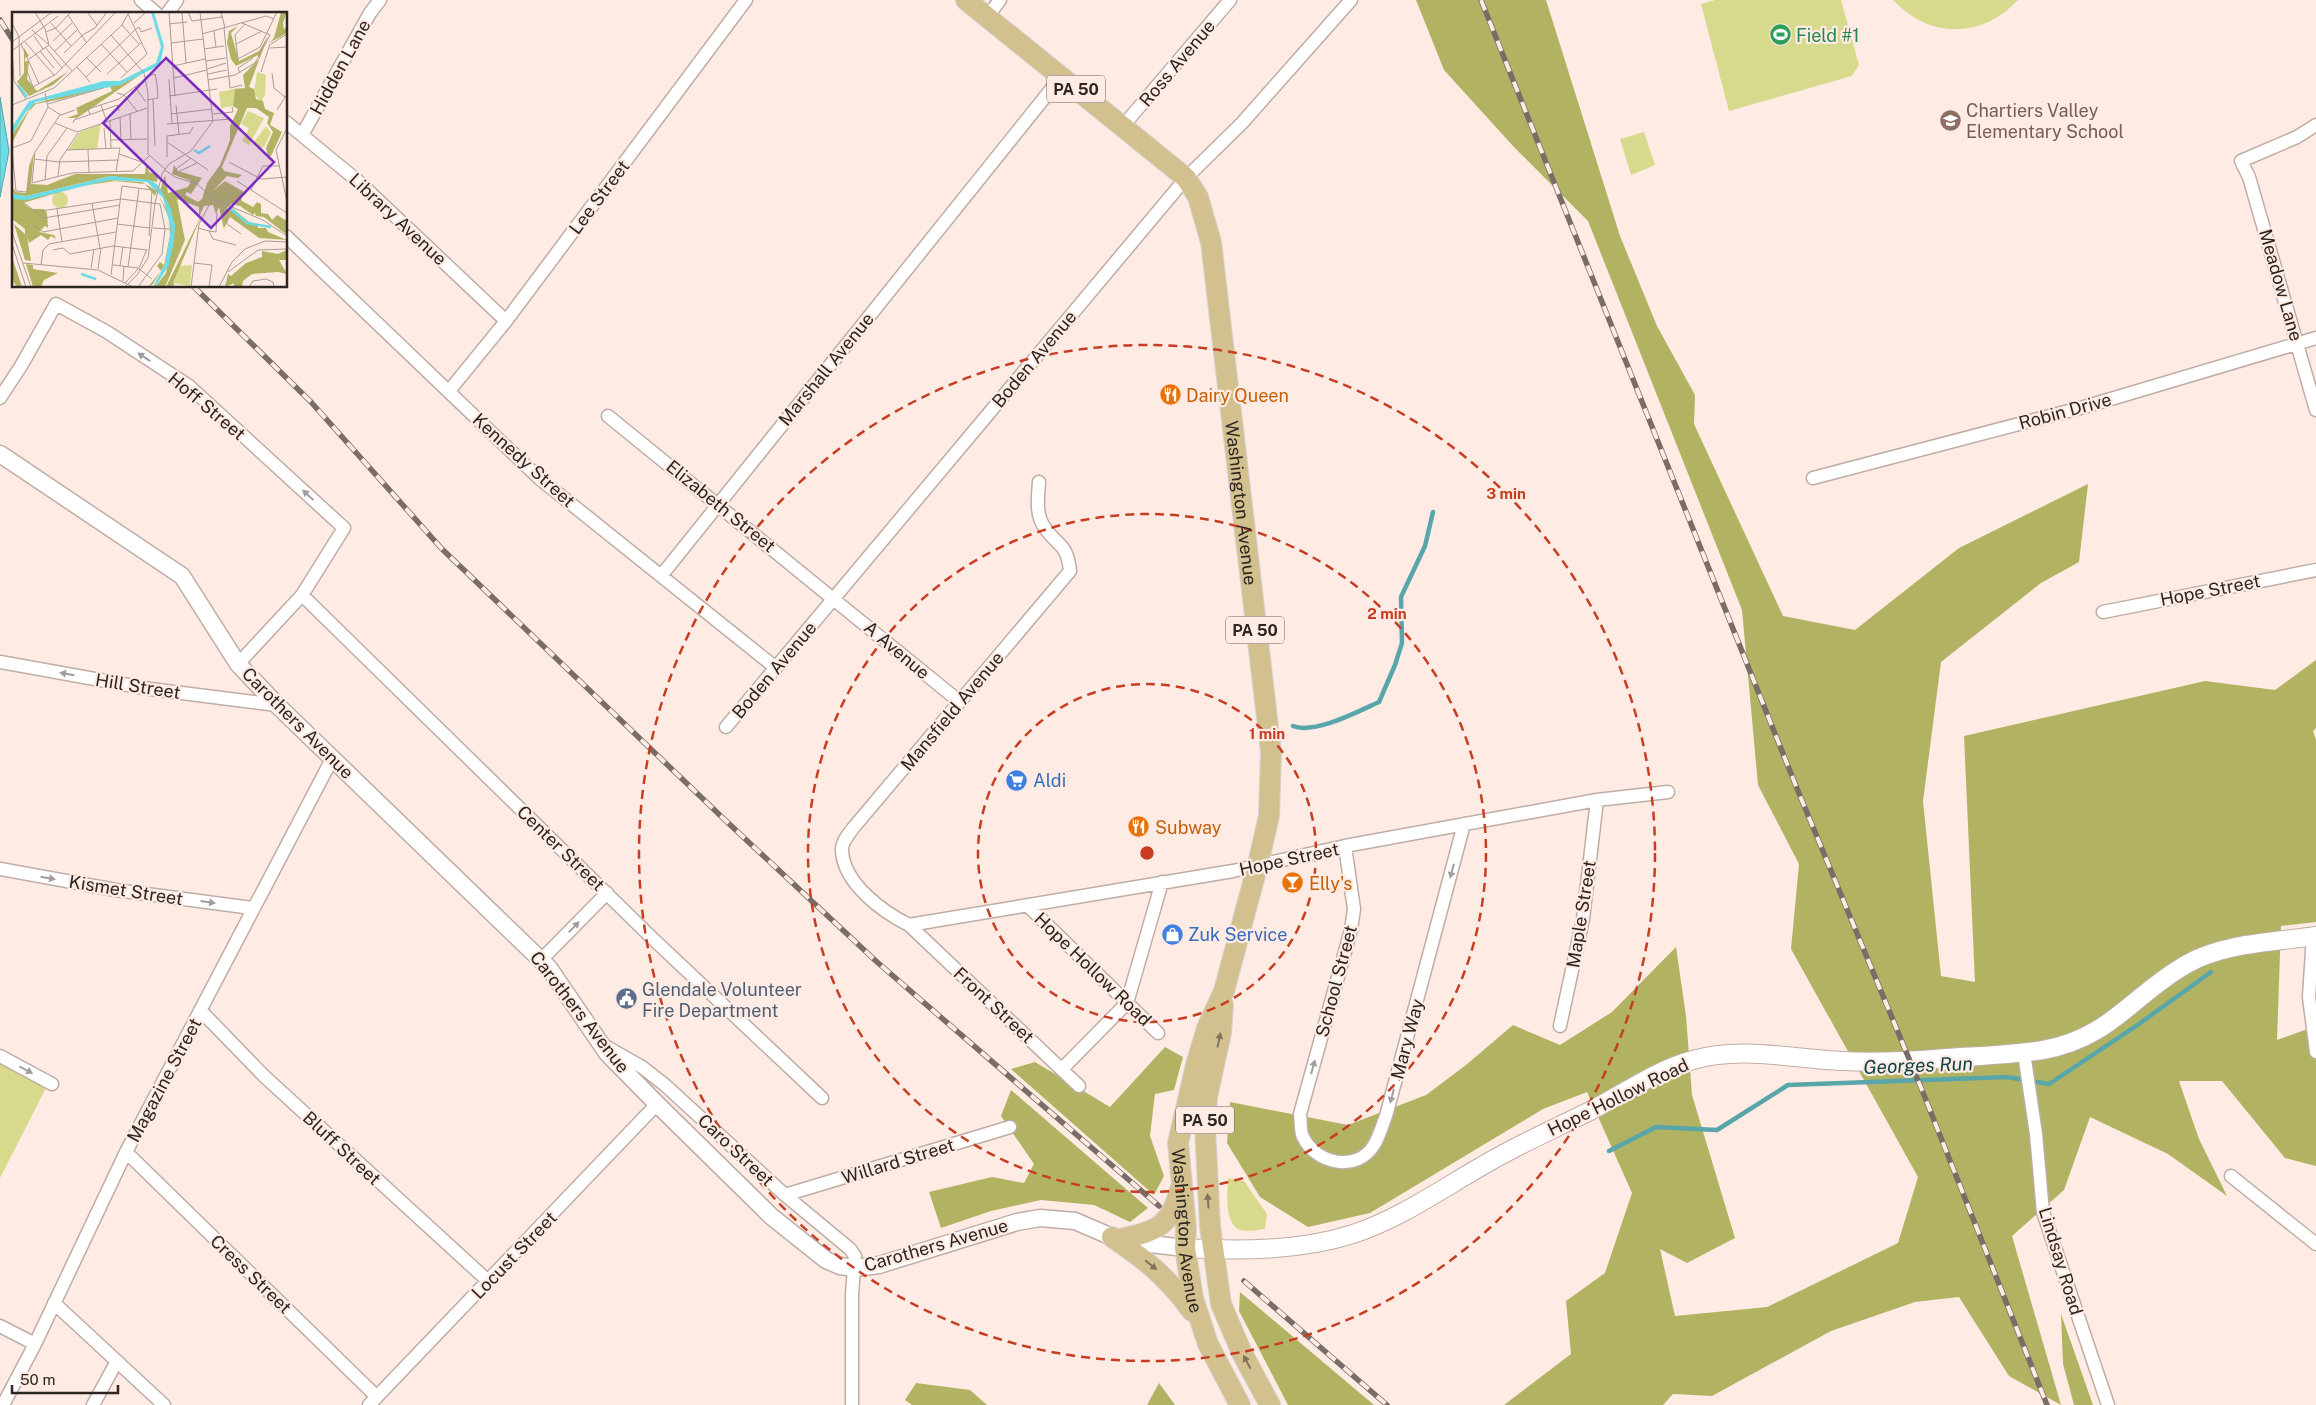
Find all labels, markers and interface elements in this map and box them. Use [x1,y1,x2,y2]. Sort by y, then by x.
inset map [12,12,288,288]
street label: Hidden Lane [305,16,375,118]
street label: Ross Avenue [1135,16,1219,110]
sports icon: Field #1 [1768,23,1792,47]
place label: Field #1 [1796,25,1860,46]
road number: PA 50 [1047,76,1105,102]
place label: Chartiers Valley Elementary School [1966,100,2124,142]
school or university icon: Chartiers Valley Elementary School [1938,108,1962,132]
street label: Lee Street [564,156,634,238]
street label: Library Avenue [345,169,451,269]
street label: Meadow Lane [2255,227,2307,343]
street label: Boden Avenue [987,306,1081,412]
street label: Marshall Avenue [774,308,878,430]
one-way arrow [138,352,151,361]
street label: Hoff Street [164,368,250,444]
restaurant icon: Dairy Queen [1158,383,1182,407]
place label: Dairy Queen [1186,385,1289,406]
street label: Robin Drive [2016,389,2114,433]
street label: Kennedy Street [469,409,579,511]
street label: Washington Avenue [1222,419,1262,586]
street label: Elizabeth Street [662,456,780,556]
text: 3 min [1486,485,1526,502]
one-way arrow [302,489,314,501]
street label: Hope Street [2158,570,2262,610]
text: 2 min [1367,605,1407,622]
road number: PA 50 [1226,616,1284,644]
street label: Boden Avenue [727,617,821,723]
street label: A Avenue [860,617,934,683]
street label: Mansfield Avenue [896,647,1008,775]
street label: Carothers Avenue [238,663,358,783]
one-way arrow [59,669,75,677]
street label: Hill Street [94,669,182,703]
text: 1 min [1249,725,1285,742]
supermarket icon: Aldi [1005,768,1029,792]
place label: Aldi [1033,770,1066,791]
street label: Center Street [513,801,609,895]
restaurant icon: Subway [1127,815,1151,839]
place label: Subway [1155,817,1222,838]
street label: Hope Street [1237,838,1341,880]
centre of rings [1138,844,1156,862]
street label: Maple Street [1562,859,1600,969]
one-way arrow [1448,864,1456,879]
street label: Kismet Street [67,871,185,909]
bar icon: Elly's [1281,871,1305,895]
place label: Elly's [1309,873,1352,894]
one-way arrow [40,874,56,882]
one-way arrow [201,898,217,906]
street label: Hope Hollow Road [1030,908,1156,1030]
one-way arrow [568,921,580,933]
shop icon: Zuk Service [1160,922,1184,946]
street label: School Street [1311,923,1361,1039]
place label: Zuk Service [1188,924,1287,945]
street label: Carothers Avenue [526,947,634,1077]
street label: Front Street [950,963,1038,1047]
place label: Glendale Volunteer Fire Department [642,979,802,1021]
public building icon: Glendale Volunteer Fire Department [614,987,638,1011]
street label: Mary Way [1386,996,1428,1081]
street label: Magazine Street [122,1014,206,1146]
one-way arrow [1215,1032,1223,1047]
water label: Georges Run [1863,1052,1973,1078]
street label: Hope Hollow Road [1544,1054,1692,1140]
one-way arrow [1309,1059,1317,1074]
one-way arrow [19,1066,33,1074]
one-way arrow [1388,1088,1396,1104]
road number: PA 50 [1176,1106,1234,1134]
street label: Bluff Street [299,1107,385,1189]
street label: Caro Street [694,1110,778,1190]
street label: Willard Street [839,1134,957,1188]
street label: Washington Avenue [1168,1147,1208,1315]
one-way arrow [1204,1193,1212,1209]
street label: Lindsay Road [2035,1205,2087,1317]
street label: Locust Street [467,1207,561,1303]
street label: Carothers Avenue [862,1214,1010,1276]
street label: Cress Street [206,1230,296,1318]
one-way arrow [1145,1260,1158,1271]
one-way arrow [1243,1355,1251,1369]
scale bar [12,1362,119,1394]
text: 50 m [20,1371,55,1388]

